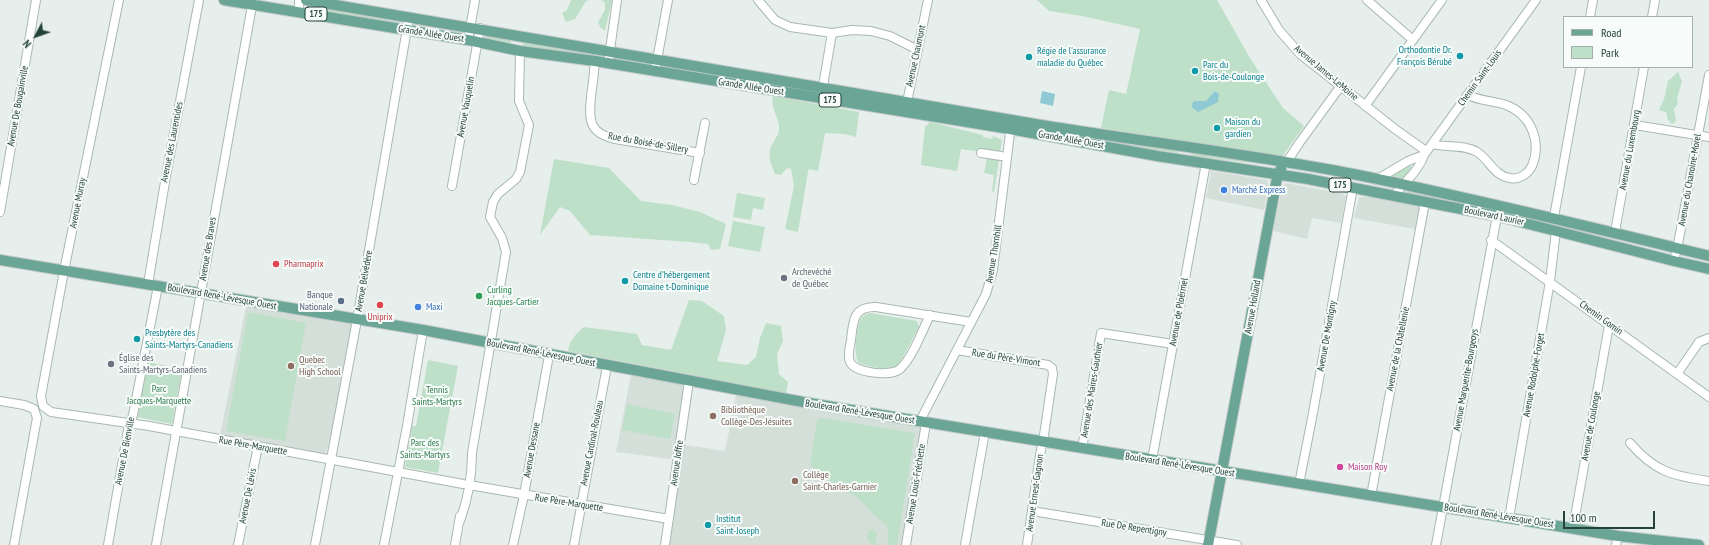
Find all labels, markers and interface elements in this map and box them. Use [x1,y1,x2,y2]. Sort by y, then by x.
road number: 175 [305,7,327,21]
north arrow [16,16,56,56]
legend [1563,16,1693,68]
street label: Grande Allée Ouest [397,23,465,45]
street label: Avenue Chaumont [904,24,928,88]
text: Road [1601,25,1621,40]
text: N [20,37,34,51]
street label: Avenue James-LeMoine [1292,43,1360,103]
place label: Orthodontie Dr. François Bérubé [1397,44,1452,68]
place label: Régie de l'assurance maladie du Québec [1037,45,1106,68]
text: Park [1601,45,1619,60]
street label: Chemin Saint-Louis [1456,48,1504,108]
marker: Orthodontie Dr. François Bérubé [1455,51,1465,61]
marker: Régie de l'assurance maladie du Québec [1024,52,1034,62]
place label: Parc du Bois-de-Coulonge [1203,59,1264,82]
street label: Avenue De Bougainville [5,65,31,147]
marker: Parc du Bois-de-Coulonge [1190,66,1200,76]
street label: Avenue Vauquelin [455,76,477,138]
street label: Grande Allée Ouest [717,76,785,98]
road number: 175 [819,93,841,107]
street label: Avenue des Laurentides [158,101,186,183]
street label: Avenue du Luxembourg [1617,109,1643,191]
place label: Maison du gardien [1225,116,1260,140]
marker: Maison du gardien [1212,123,1222,133]
street label: Grande Allée Ouest [1037,128,1105,152]
street label: Rue du Boisé-de-Sillery [607,130,689,156]
street label: Avenue du Chanoine-Morel [1676,133,1704,227]
street label: Avenue Murray [67,177,89,229]
road number: 175 [1329,178,1351,192]
place label: Marché Express [1232,184,1286,196]
marker: Marché Express [1219,185,1229,195]
street label: Boulevard Laurier [1463,204,1525,228]
street label: Avenue des Braves [197,216,219,282]
street label: Avenue Thornhill [983,224,1005,284]
street label: Avenue Belvédère [353,249,375,313]
place label: Pharmaprix [284,258,324,270]
marker: Pharmaprix [271,259,281,269]
place label: Archevéché de Québec [792,266,831,290]
place label: Centre d'hébergement Domaine t-Dominique [633,269,710,292]
marker: Archevéché de Québec [779,273,789,283]
marker: Centre d'hébergement Domaine t-Dominique [620,276,630,286]
street label: Avenue de Ploërmel [1167,277,1191,347]
street label: Avenue Holland [1242,279,1264,335]
street label: Boulevard René-Lévesque Ouest [166,281,278,313]
place label: Curling Jacques-Cartier [487,284,539,308]
place label: Banque Nationale [300,289,333,312]
marker: Curling Jacques-Cartier [474,291,484,301]
marker: Banque Nationale [336,296,346,306]
street label: Chemin Gomin [1577,298,1625,338]
marker: Uniprix [375,300,385,310]
street label: Avenue De Montigny [1315,300,1339,372]
place label: Maxi [426,301,443,313]
marker: Maxi [413,302,423,312]
street label: Avenue de la Châtellenie [1384,306,1412,392]
place label: Uniprix [367,311,393,323]
place label: Presbytère des Saints-Martyrs-Canadiens [145,327,233,350]
street label: Avenue Marguerite-Bourgeoys [1451,328,1481,432]
street label: Avenue Rodolphe-Forget [1521,332,1547,418]
marker: Presbytère des Saints-Martyrs-Canadiens [132,334,142,344]
street label: Boulevard René-Lévesque Ouest [485,337,597,369]
street label: Avenue des Maires-Gauthier [1079,341,1105,439]
street label: Rue du Père-Vimont [971,347,1041,369]
place label: Église des Saints-Martyrs-Canadiens [119,352,207,376]
place label: Quebec High School [299,354,341,378]
marker: Église des Saints-Martyrs-Canadiens [106,359,116,369]
marker: Quebec High School [286,361,296,371]
park label: Parc Jacques-Marquette [127,383,191,406]
park label: Tennis Saints-Martyrs [412,384,462,408]
street label: Avenue de Coulonge [1579,390,1603,462]
street label: Boulevard René-Lévesque Ouest [804,397,916,427]
street label: Avenue Cardinal-Rouleau [578,399,606,487]
place label: Bibliothèque Collège-Des-Jésuites [721,404,792,428]
marker: Bibliothèque Collège-Des-Jésuites [708,411,718,421]
street label: Avenue De Bienville [113,416,137,486]
street label: Avenue Dessane [521,421,543,479]
street label: Rue Père-Marquette [218,434,288,458]
park label: Parc des Saints-Martyrs [400,437,450,460]
street label: Avenue Joffre [668,439,686,487]
street label: Avenue Louis-Fréchette [904,443,928,525]
street label: Boulevard René-Lévesque Ouest [1124,450,1236,480]
street label: Avenue Ernest-Gagnon [1024,453,1046,533]
place label: Maison Roy [1348,461,1387,473]
marker: Maison Roy [1335,462,1345,472]
street label: Avenue De Lévis [237,467,259,525]
place label: Collège Saint-Charles-Garnier [803,469,877,492]
marker: Collège Saint-Charles-Garnier [790,476,800,486]
street label: Rue Père-Marquette [534,492,604,514]
street label: Boulevard René-Lévesque Ouest [1443,501,1555,531]
scale bar [1565,503,1657,529]
text: 100 m [1570,510,1597,525]
place label: Institut Saint-Joseph [716,513,759,536]
street label: Rue De Repentigny [1101,517,1167,539]
marker: Institut Saint-Joseph [703,520,713,530]

